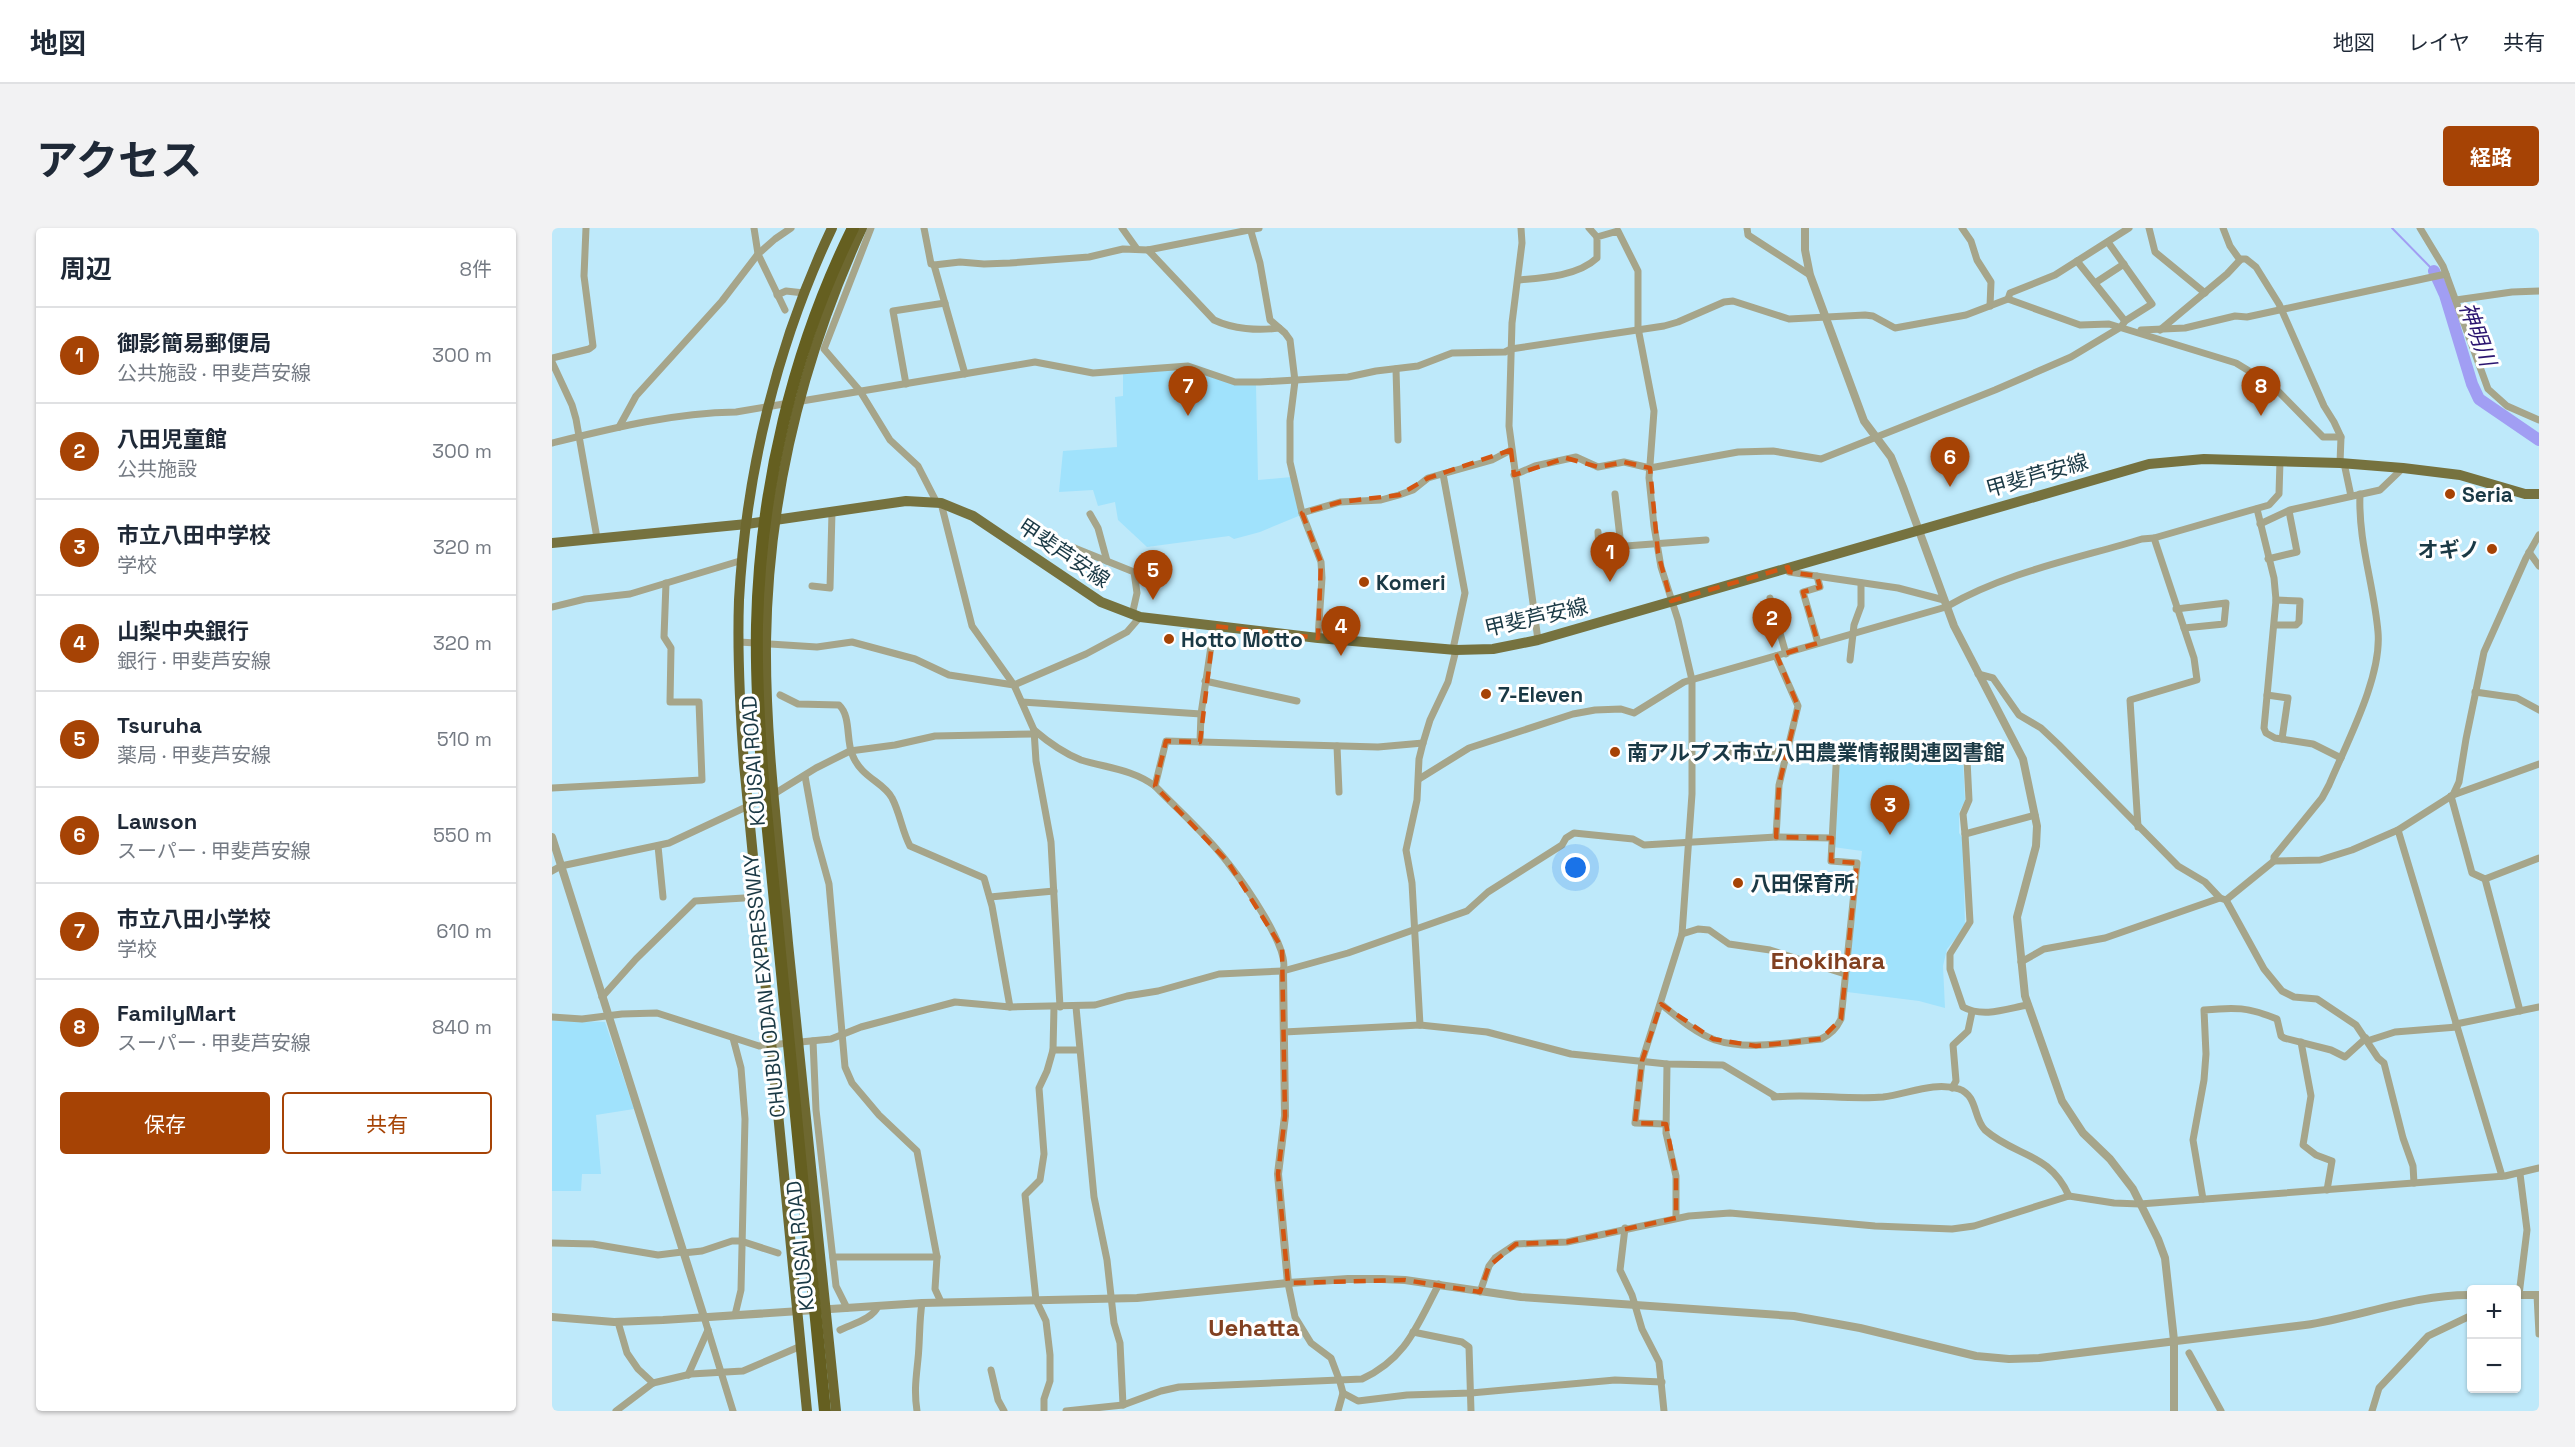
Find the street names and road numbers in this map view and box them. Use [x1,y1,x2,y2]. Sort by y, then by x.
street label: 甲斐芦安線 [1983,448,2091,502]
street label: 甲斐芦安線 [1013,512,1115,594]
street label: 甲斐芦安線 [1482,592,1590,642]
street label: KOUSAI ROAD [735,695,771,827]
street label: CHUBU ODAN EXPRESSWAY [737,852,791,1119]
street label: KOUSAI ROAD [780,1179,820,1313]

